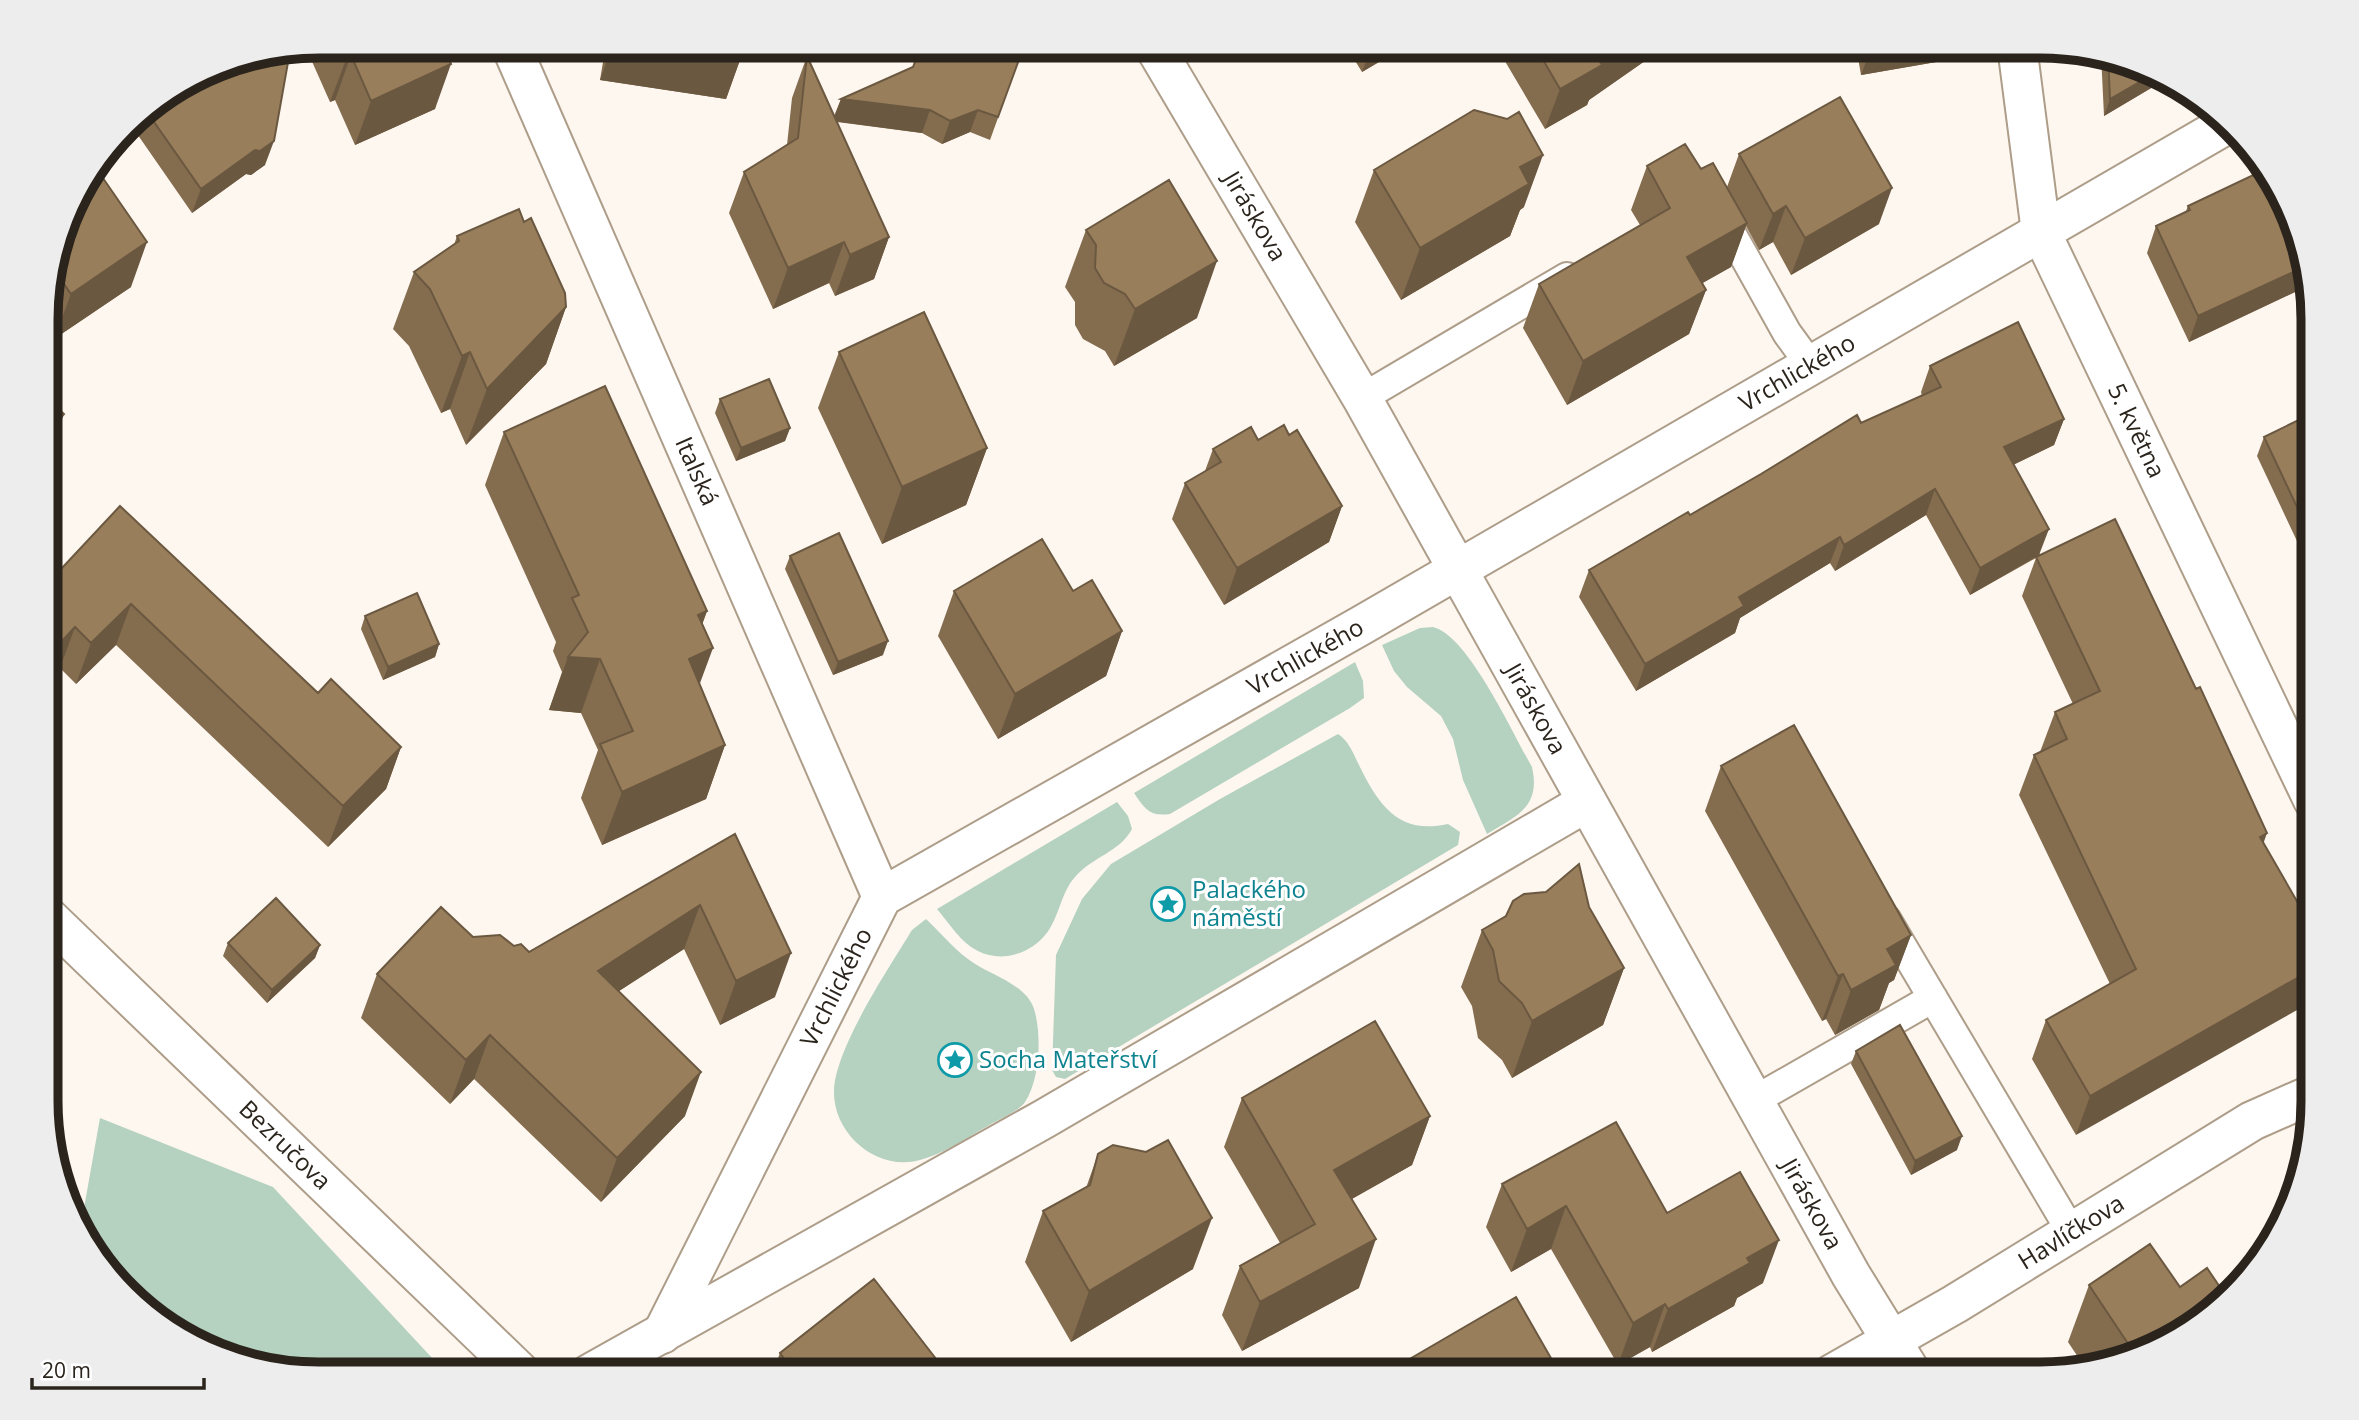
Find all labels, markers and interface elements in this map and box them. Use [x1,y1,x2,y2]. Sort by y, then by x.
street label: Jiráskova [1215,163,1296,267]
street label: Vrchlického [1732,325,1861,418]
street label: 5. května [2101,378,2174,483]
street label: Italská [668,431,727,510]
street label: Vrchlického [1240,610,1369,702]
street label: Jiráskova [1497,655,1575,760]
place label: Palackého náměstí [1192,872,1306,933]
place icon: Palackého náměstí [1149,885,1187,923]
street label: Vrchlického [791,922,879,1052]
place icon: Socha Mateřství [936,1041,974,1079]
place label: Socha Mateřství [979,1042,1158,1075]
street label: Bezručova [233,1092,339,1196]
street label: Jiráskova [1773,1150,1852,1255]
street label: Havlíčkova [2011,1186,2130,1276]
scale bar [32,1346,203,1390]
text: 20 m [42,1356,91,1384]

